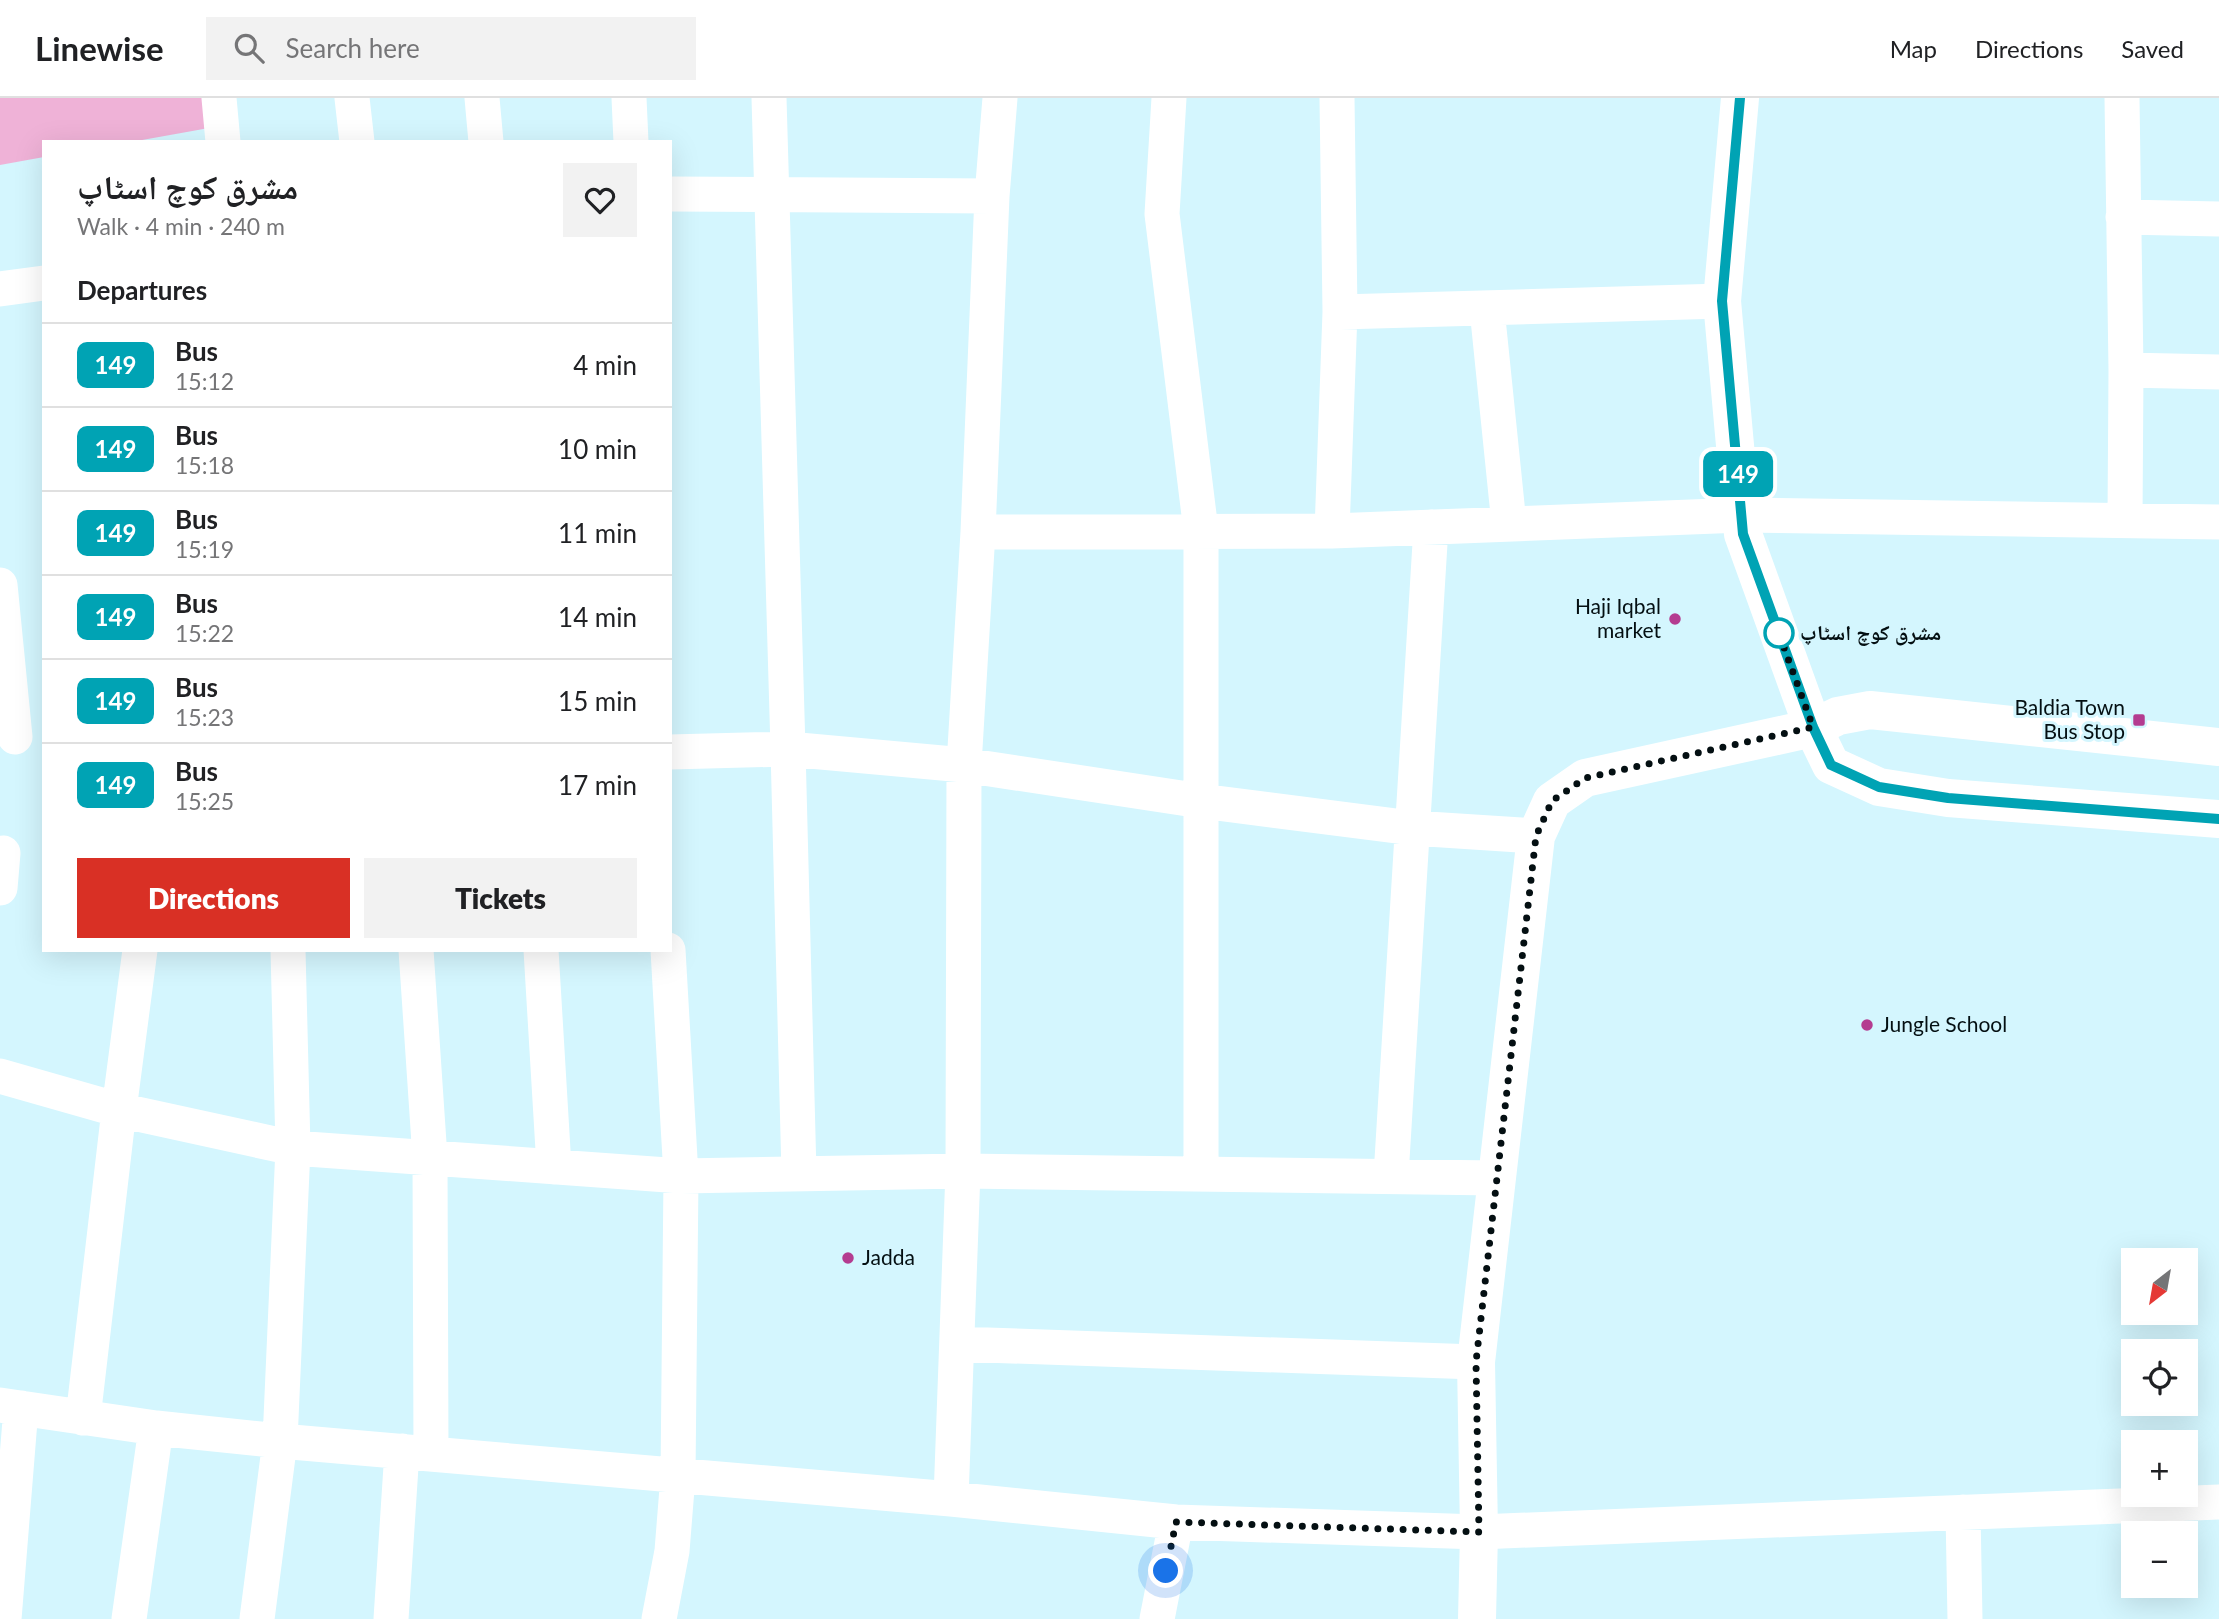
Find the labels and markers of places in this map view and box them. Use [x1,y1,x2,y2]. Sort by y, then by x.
place label: Haji Iqbal market [1575,593,1661,642]
marker: Haji Iqbal market [1667,611,1683,627]
marker: مشرق کوچ اسٹاپ [1764,618,1794,648]
place label: مشرق کوچ اسٹاپ [1800,619,1941,646]
place label: Baldia Town Bus Stop [2014,694,2125,743]
marker: Baldia Town Bus Stop [2131,712,2147,728]
place label: Jungle School [1881,1011,2007,1036]
marker: Jungle School [1859,1017,1875,1033]
place label: Jadda [862,1244,915,1269]
marker: Jadda [840,1250,856,1266]

